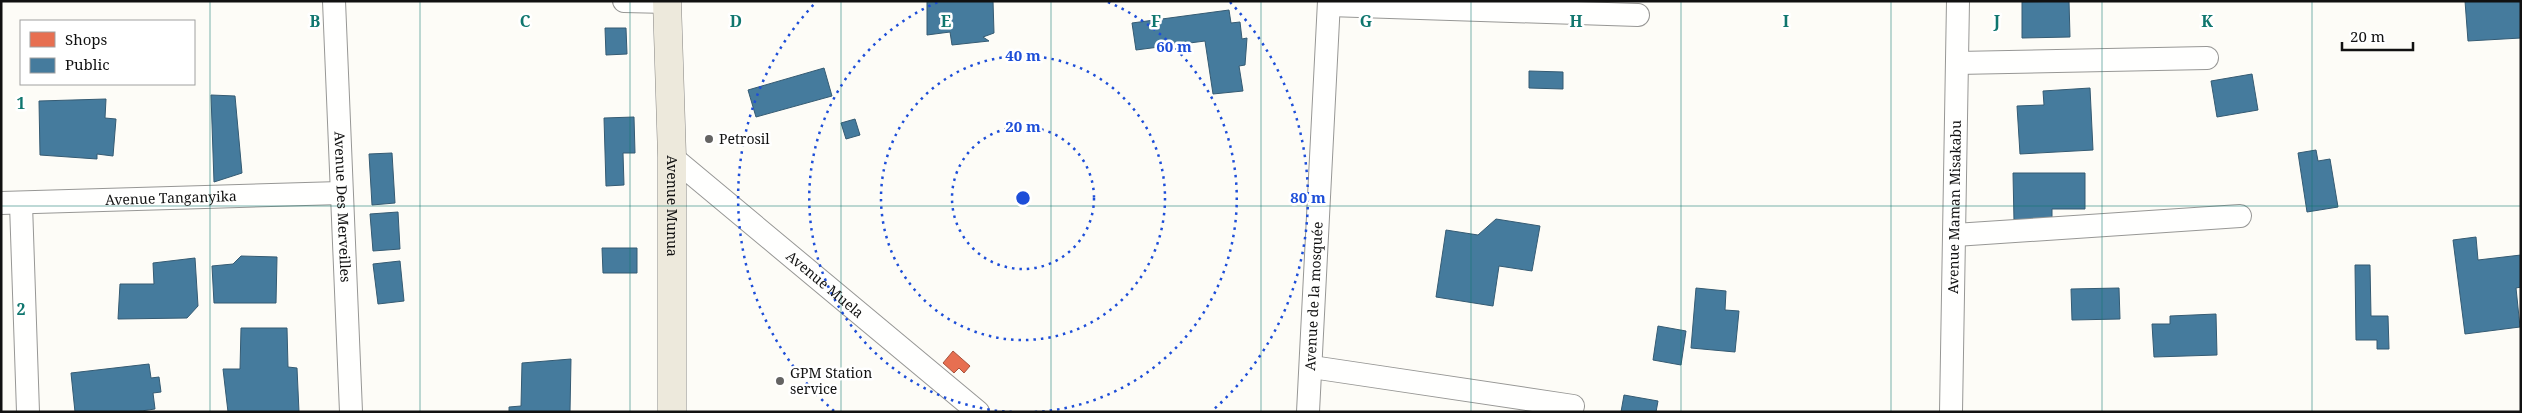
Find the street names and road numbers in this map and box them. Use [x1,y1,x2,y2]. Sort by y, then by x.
street label: Avenue Maman Misakabu [1943,120,1965,294]
street label: Avenue Des Merveilles [330,131,356,283]
street label: Avenue Munua [663,155,682,257]
street label: Avenue Tanganyika [105,186,237,209]
street label: Avenue de la mosquée [1300,221,1327,371]
street label: Avenue Muela [782,246,868,322]

